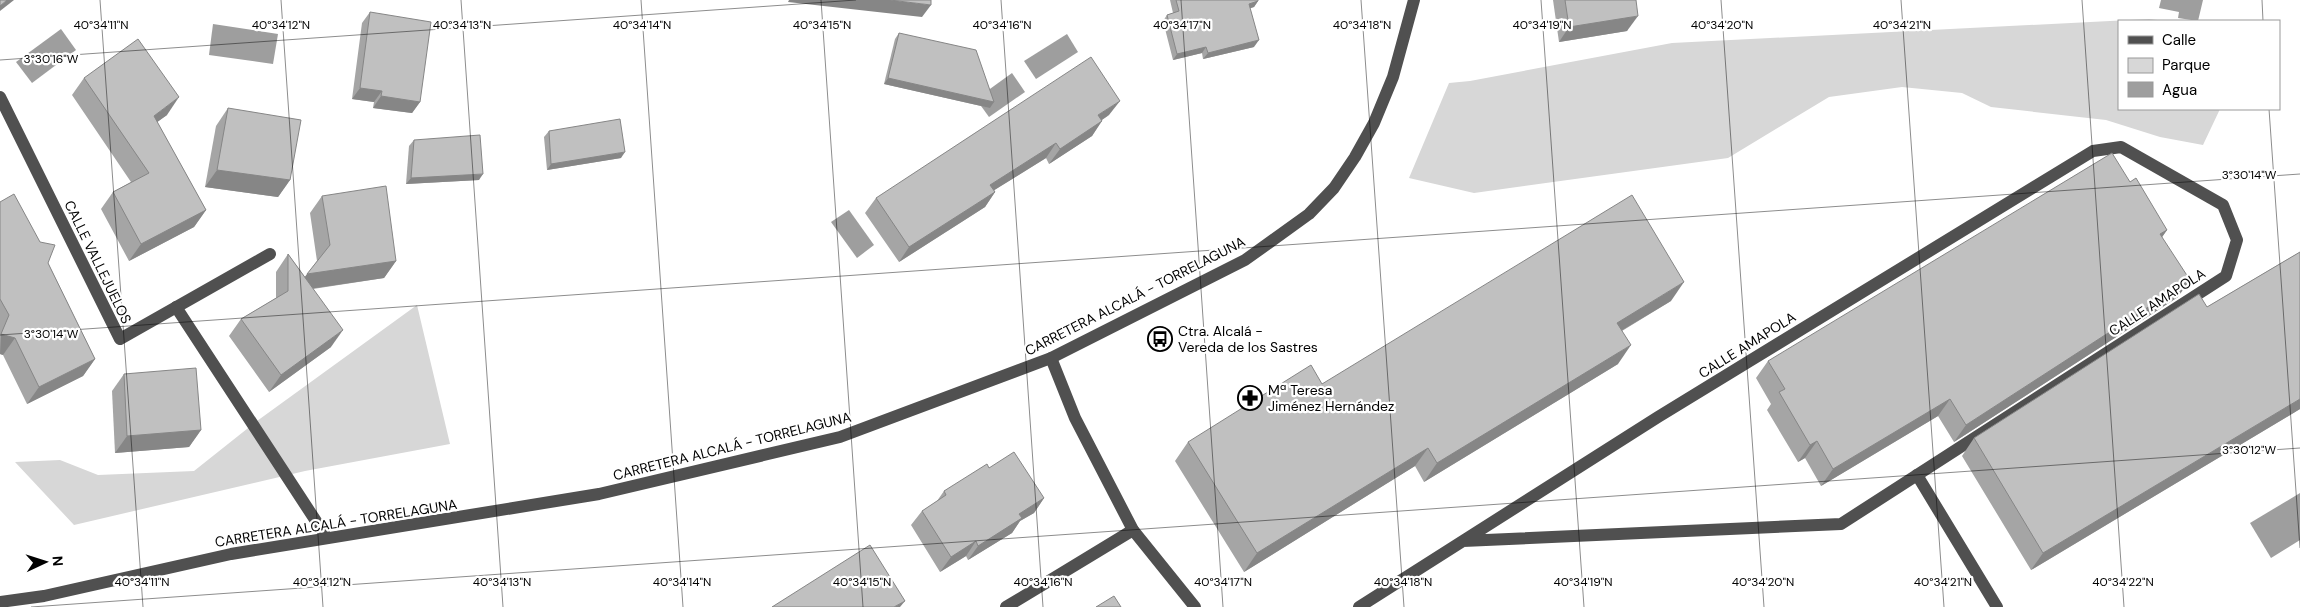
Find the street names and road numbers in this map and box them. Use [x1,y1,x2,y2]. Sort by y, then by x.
street label: CALLE VALLEJUELOS [60,197,136,327]
street label: CARRETERA ALCALÁ - TORRELAGUNA [1022,232,1248,360]
street label: CALLE AMAPOLA [2105,264,2209,340]
street label: CALLE AMAPOLA [1695,308,1799,382]
street label: CARRETERA ALCALÁ - TORRELAGUNA [611,408,853,484]
street label: CARRETERA ALCALÁ - TORRELAGUNA [214,495,458,551]

